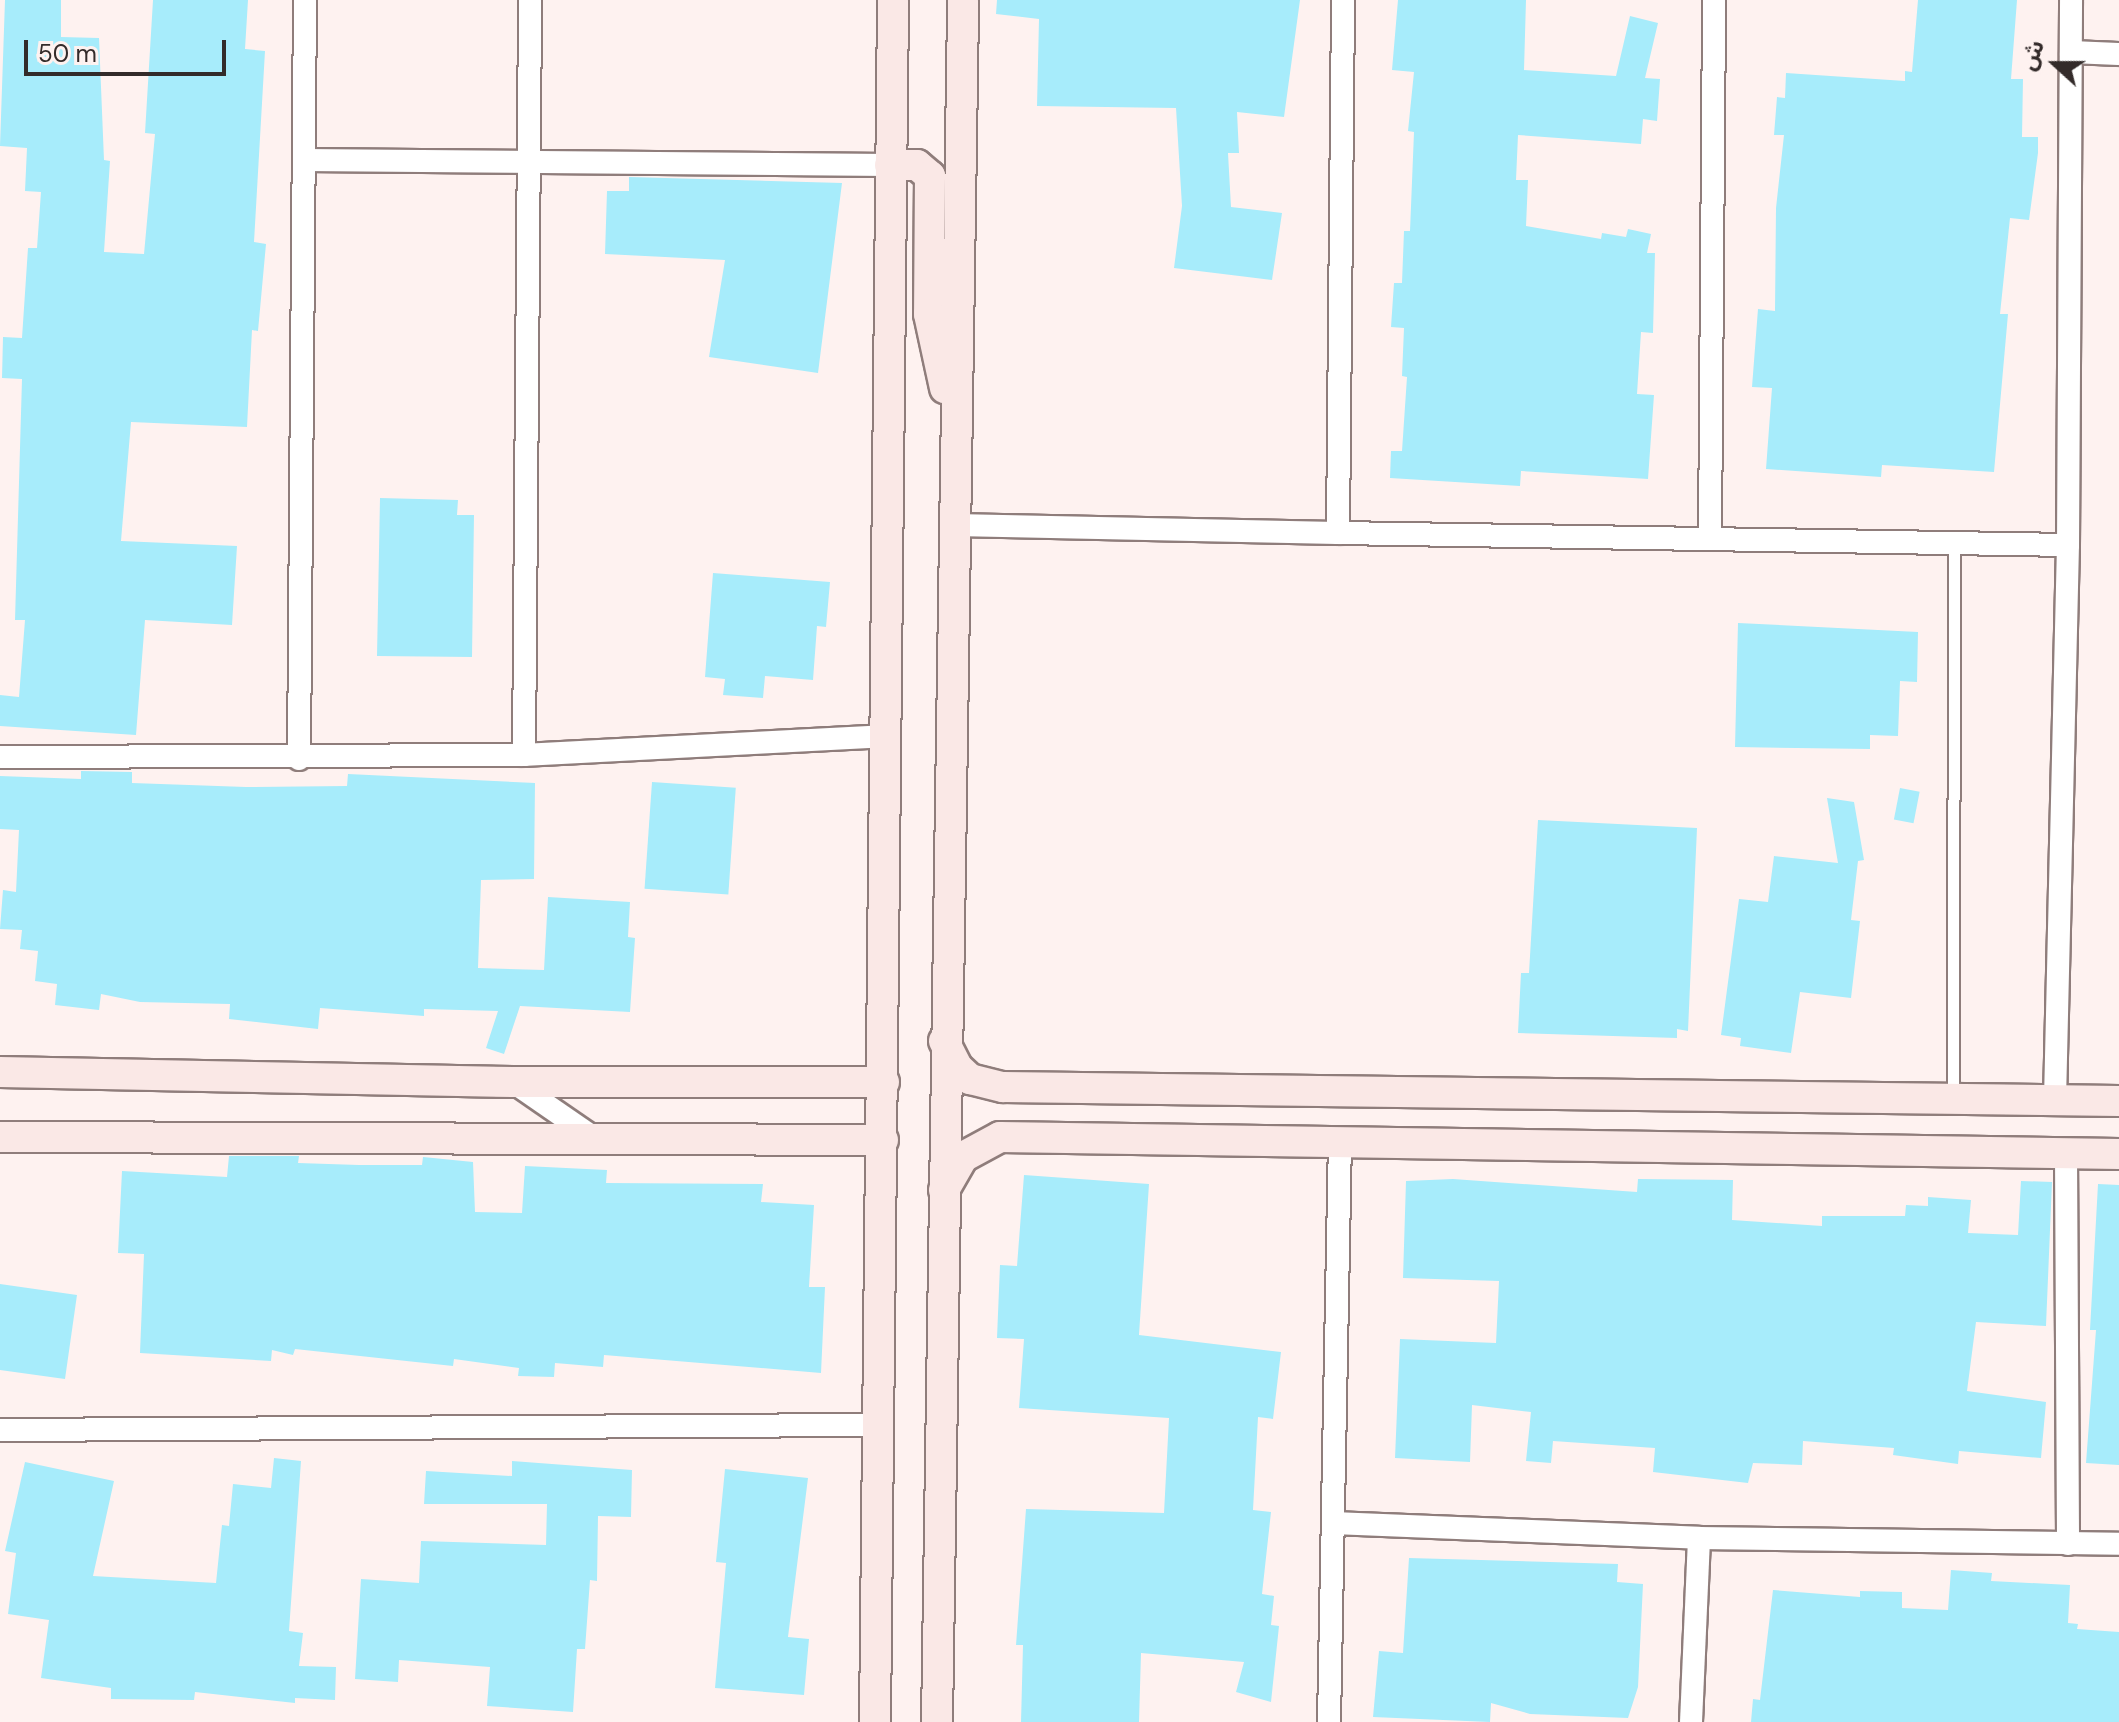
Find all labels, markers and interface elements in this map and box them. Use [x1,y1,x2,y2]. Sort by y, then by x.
scale bar [28,24,230,74]
north arrow [2015,24,2095,104]
text: ش [2013,36,2051,74]
text: 50 m [38,38,97,69]

